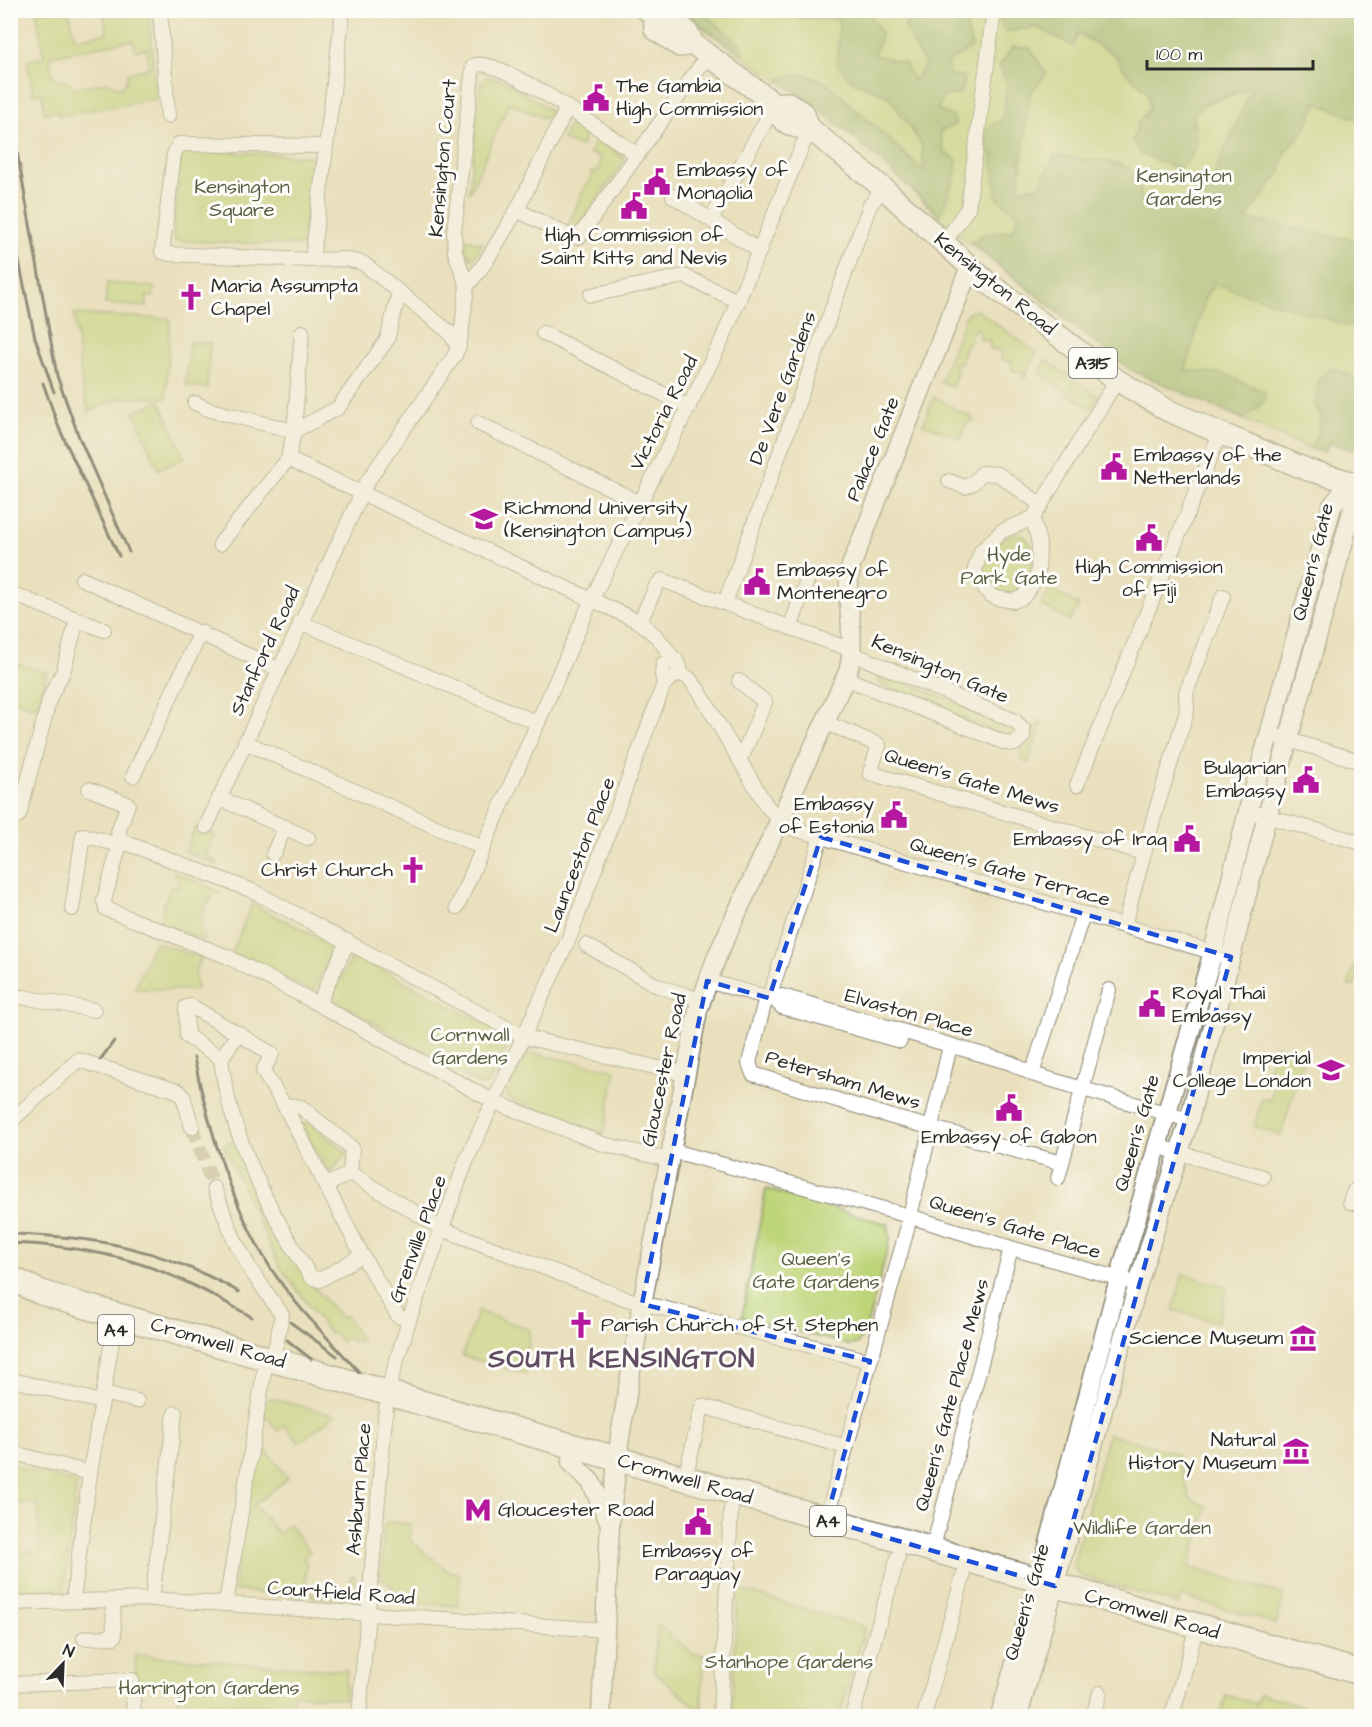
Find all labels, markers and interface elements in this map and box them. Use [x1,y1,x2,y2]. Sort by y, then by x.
scale bar [1147,33,1314,71]
text: 100 m [1156,42,1202,67]
place label: The Gambia High Commission [616,72,763,124]
street label: Kensington Court [422,78,465,238]
public building icon: The Gambia High Commission [581,83,611,113]
place label: Embassy of Mongolia [677,156,788,208]
park label: Kensington Gardens [1136,162,1232,213]
public building icon: Embassy of Mongolia [642,167,672,197]
park label: Kensington Square [194,173,290,224]
public building icon: High Commission of Saint Kitts and Nevis [619,191,649,221]
place label: High Commission of Saint Kitts and Nevis [541,221,727,272]
street label: Kensington Road [927,226,1062,343]
place label: Maria Assumpta Chapel [211,272,358,323]
church icon: Maria Assumpta Chapel [176,282,206,312]
street label: De Vere Gardens [742,307,824,469]
road number: A315 [1069,348,1117,378]
street label: Victoria Road [623,351,705,475]
street label: Palace Gate [839,392,907,506]
place label: Embassy of the Netherlands [1134,441,1282,492]
public building icon: Embassy of the Netherlands [1099,452,1129,482]
place label: Richmond University (Kensington Campus) [504,494,692,546]
street label: Queen's Gate [1285,500,1341,624]
school or university icon: Richmond University (Kensington Campus) [469,504,499,534]
public building icon: High Commission of Fiji [1134,523,1164,553]
park label: Hyde Park Gate [960,541,1058,592]
place label: High Commission of Fiji [1075,553,1223,604]
place label: Embassy of Montenegro [777,556,888,608]
public building icon: Embassy of Montenegro [742,567,772,597]
street label: Stanford Road [223,582,307,720]
street label: Kensington Gate [867,627,1013,712]
street label: Queen's Gate Mews [881,741,1063,821]
place label: Bulgarian Embassy [1204,754,1286,806]
public building icon: Bulgarian Embassy [1291,765,1321,795]
street label: Launceston Place [537,773,623,937]
place label: Embassy of Estonia [778,790,874,841]
public building icon: Embassy of Estonia [879,800,909,830]
public building icon: Embassy of Iraq [1172,824,1202,854]
place label: Embassy of Iraq [1013,825,1167,854]
street label: Queen's Gate Terrace [907,830,1114,914]
church icon: Christ Church [398,855,428,885]
place label: Christ Church [261,856,393,884]
place label: Royal Thai Embassy [1172,979,1265,1031]
street label: Elvaston Place [841,981,977,1045]
public building icon: Royal Thai Embassy [1137,989,1167,1019]
street label: Gloucester Road [634,991,694,1149]
park label: Cornwall Gardens [430,1021,510,1072]
street label: Petersham Mews [762,1043,924,1117]
place label: Imperial College London [1173,1044,1311,1096]
school or university icon: Imperial College London [1316,1055,1346,1085]
street label: Queen's Gate [1107,1071,1167,1195]
public building icon: Embassy of Gabon [994,1093,1024,1123]
place label: Embassy of Gabon [921,1123,1097,1152]
street label: Grenville Place [382,1171,454,1307]
street label: Queen's Gate Place [926,1188,1104,1266]
park label: Queen's Gate Gardens [752,1245,880,1296]
street label: Queen's Gate Place Mews [907,1276,997,1514]
street label: Cromwell Road [147,1310,289,1376]
church icon: Parish Church of St. Stephen [566,1310,596,1340]
place label: Parish Church of St. Stephen [601,1311,878,1339]
road number: A4 [98,1315,134,1345]
museum icon: Science Museum [1288,1323,1318,1353]
place label: Science Museum [1129,1324,1283,1352]
district label: SOUTH KENSINGTON [487,1341,756,1377]
street label: Ashburn Place [339,1421,379,1556]
place label: Natural History Museum [1128,1426,1276,1478]
museum icon: Natural History Museum [1281,1436,1311,1466]
street label: Cromwell Road [614,1446,756,1512]
metro station icon: Gloucester Road [463,1495,493,1525]
place label: Gloucester Road [498,1496,654,1524]
road number: A4 [810,1506,846,1536]
public building icon: Embassy of Paraguay [683,1507,713,1537]
park label: Wildlife Garden [1073,1514,1211,1542]
place label: Embassy of Paraguay [643,1537,754,1589]
street label: Queen's Gate [997,1540,1057,1664]
street label: Courtfield Road [266,1574,416,1612]
street label: Cromwell Road [1081,1581,1223,1647]
north arrow [33,1634,93,1694]
text: N [60,1639,77,1663]
park label: Stanhope Gardens [705,1648,873,1676]
park label: Harrington Gardens [118,1674,300,1703]

